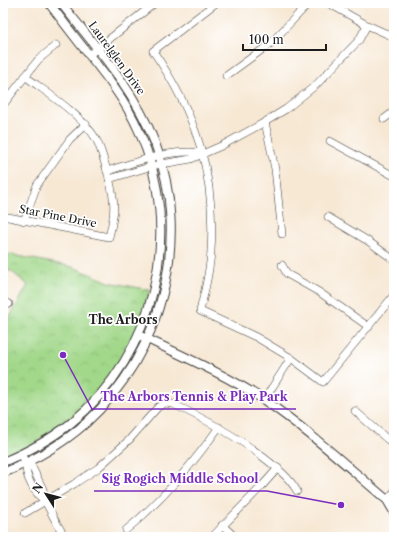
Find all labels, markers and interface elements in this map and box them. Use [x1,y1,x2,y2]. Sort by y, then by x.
street label: Laurelglen Drive [86,19,148,97]
scale bar [243,26,326,52]
text: 100 m [249,32,284,47]
street label: Star Pine Drive [18,202,98,230]
district label: The Arbors [88,312,158,327]
callout: The Arbors Tennis & Play Park [92,385,296,409]
text: The Arbors Tennis & Play Park [100,389,289,404]
callout: Sig Rogich Middle School [94,467,267,491]
text: Sig Rogich Middle School [101,471,259,486]
north arrow [26,474,66,514]
text: N [29,480,47,496]

